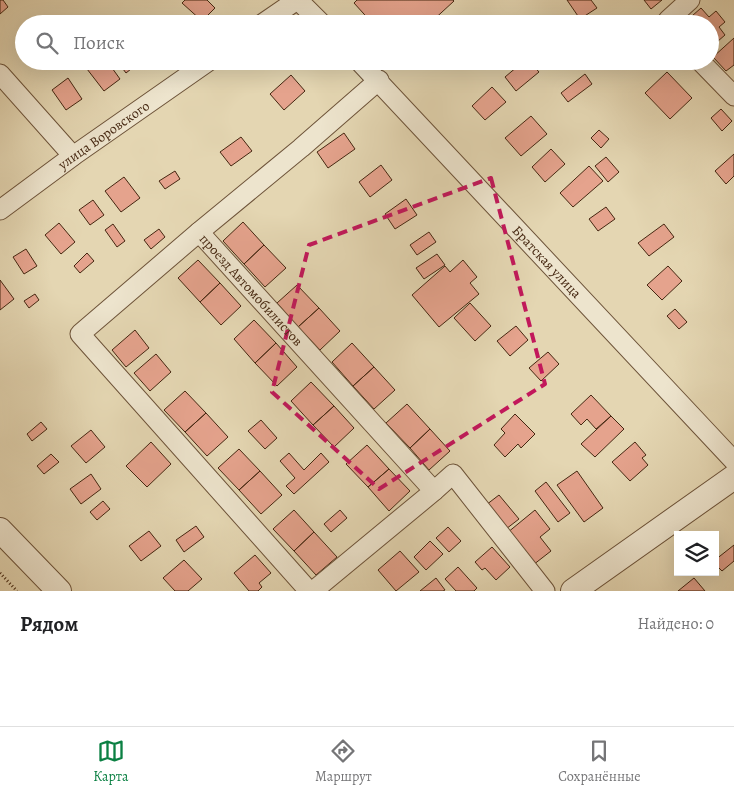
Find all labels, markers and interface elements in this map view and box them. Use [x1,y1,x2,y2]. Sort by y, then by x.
search box [15,15,719,70]
icon: search [33,29,61,57]
text: Поиск [73,30,125,56]
street label: улица Воровского [53,96,153,174]
street label: Братская улица [508,221,586,303]
street label: проезд Автомобилистов [195,229,308,350]
map controls [674,531,719,576]
button: layers [674,531,719,576]
text: Рядом [20,610,78,638]
text: Найдено: 0 [637,613,714,635]
tab: Карта [93,737,129,786]
tab: Маршрут [315,737,372,786]
tab: Сохранённые [558,737,641,786]

